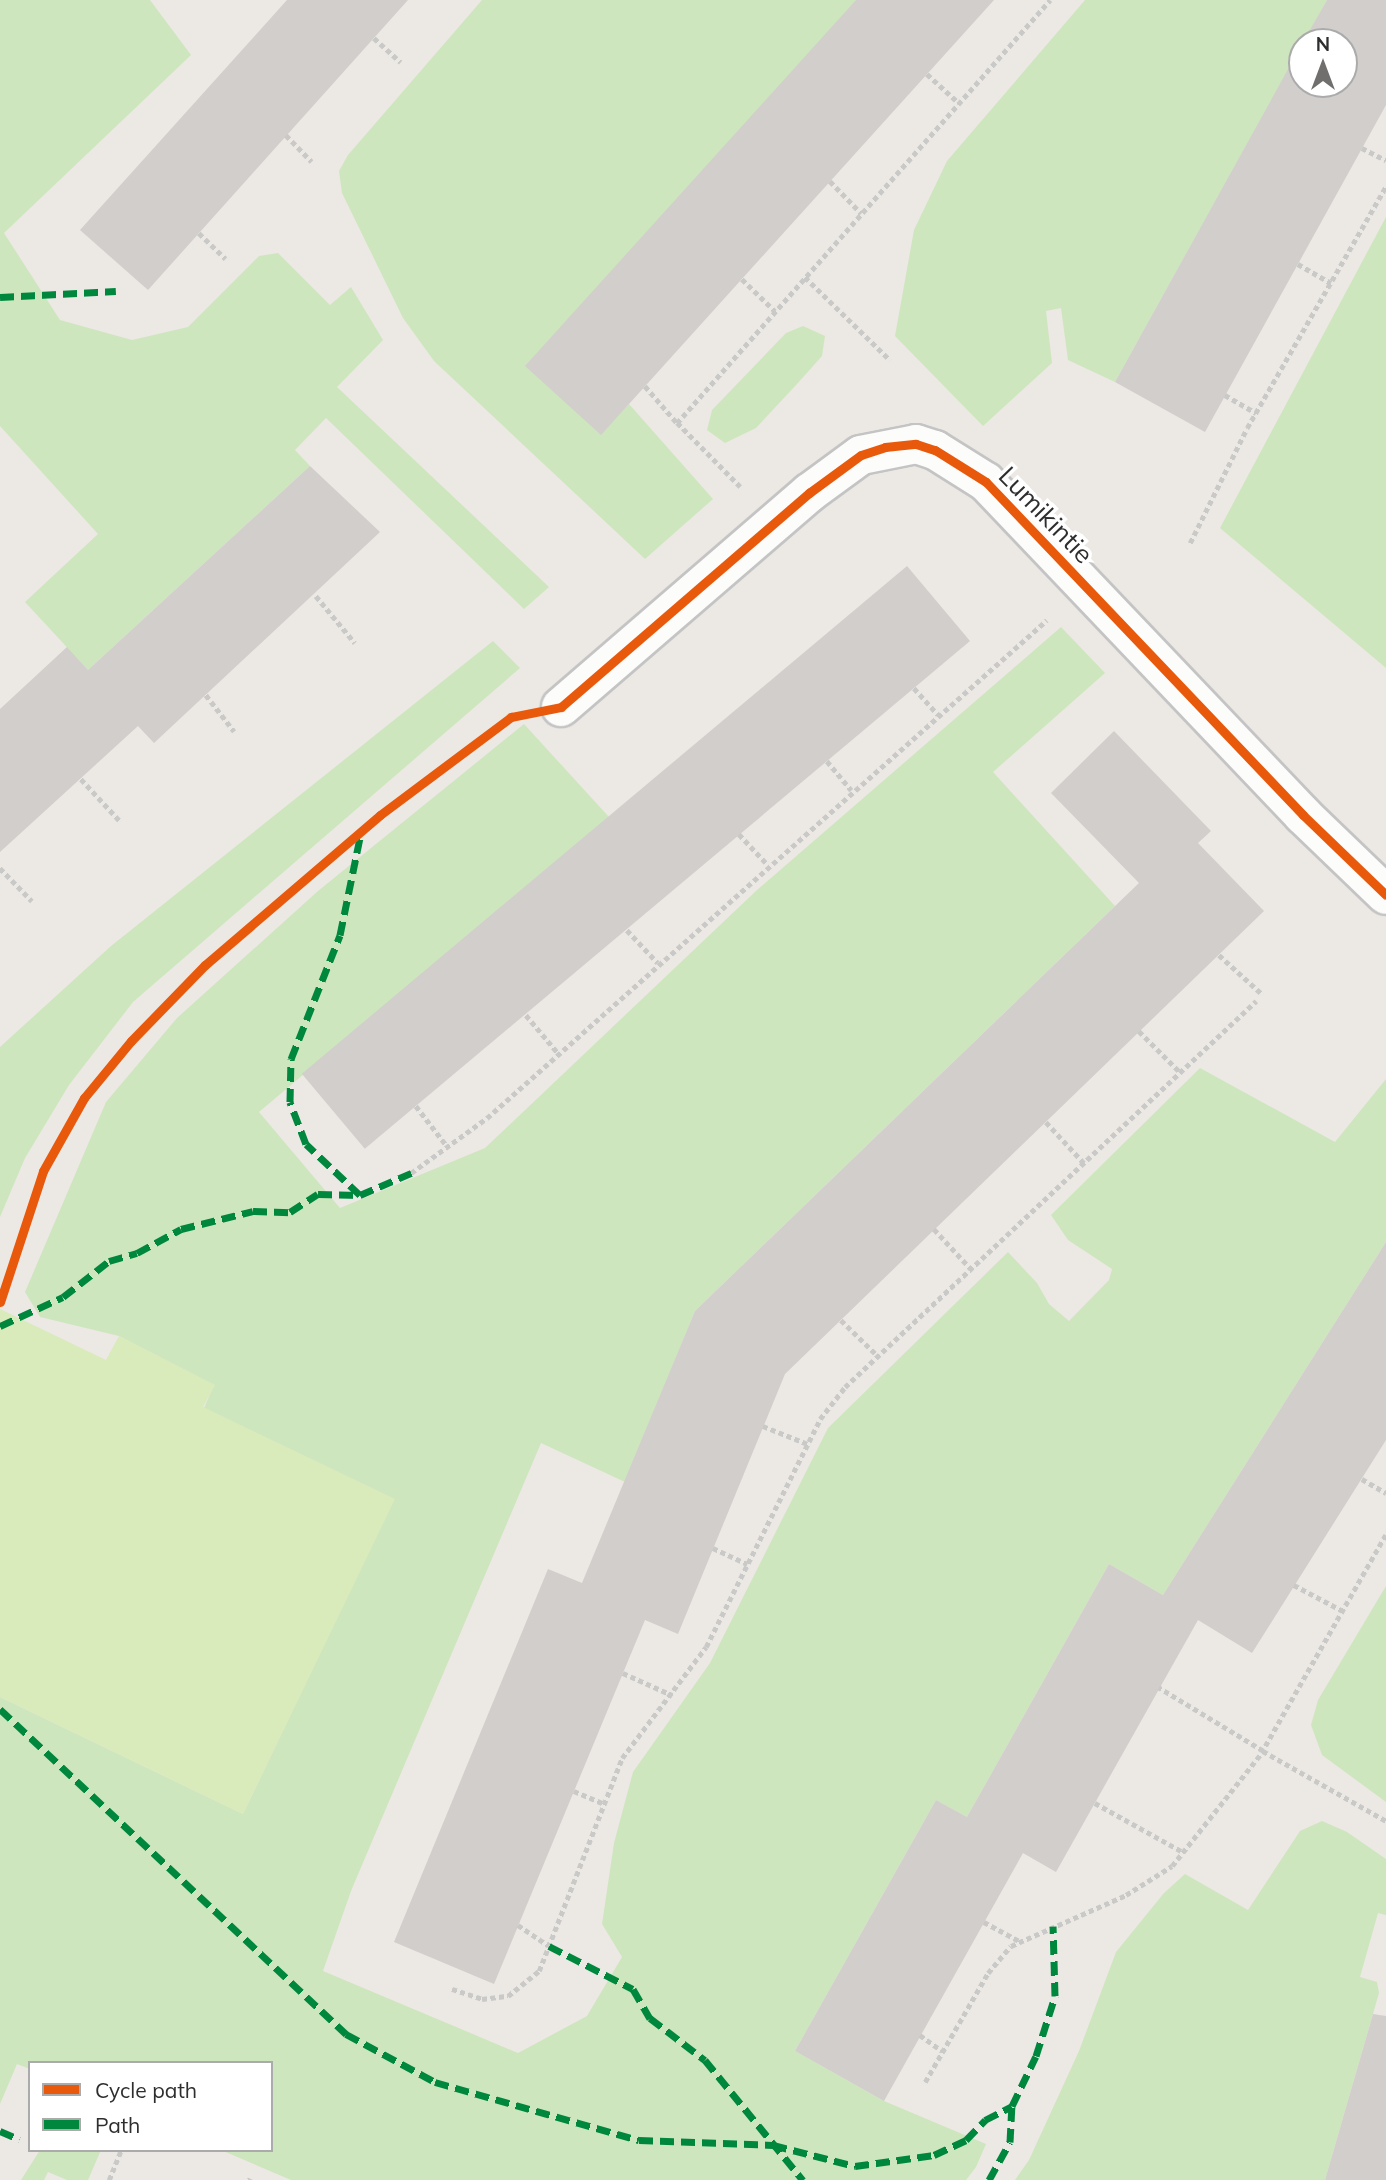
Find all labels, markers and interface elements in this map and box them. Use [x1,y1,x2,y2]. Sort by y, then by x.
north arrow [1288,28,1358,98]
text: N [1316,32,1330,56]
street label: Lumikintie [992,460,1100,570]
legend [28,2061,273,2152]
text: Cycle path [95,2077,197,2103]
text: Path [95,2112,140,2138]

